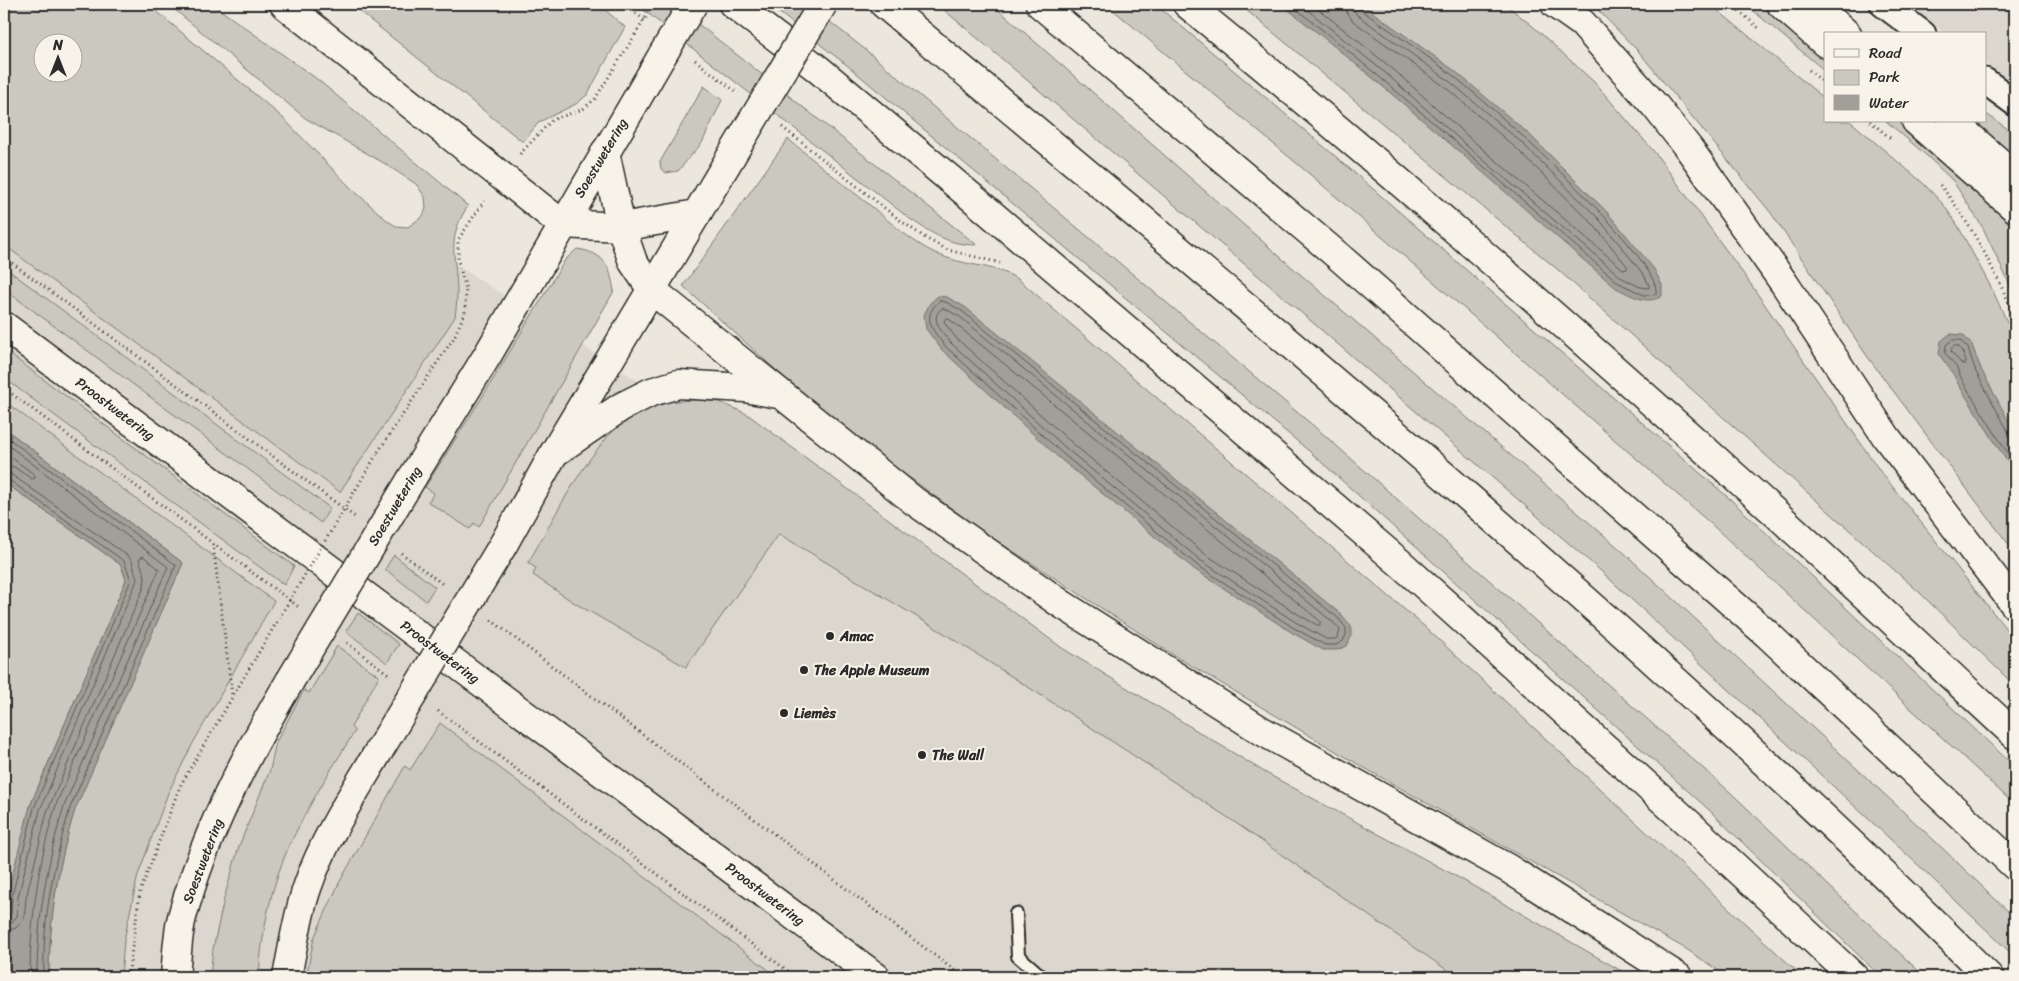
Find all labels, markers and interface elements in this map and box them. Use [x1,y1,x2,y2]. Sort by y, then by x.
north arrow [32,32,82,82]
legend [1824,32,1986,122]
text: N [52,33,63,58]
text: Road [1869,40,1902,66]
text: Park [1869,64,1900,90]
text: Water [1869,90,1909,116]
street label: Soestwetering [567,113,635,203]
street label: Proostwetering [70,371,160,447]
street label: Soestwetering [361,461,429,551]
street label: Proostwetering [395,614,485,690]
place label: Amac [839,624,874,649]
marker: Amac [824,630,836,642]
place label: The Apple Museum [814,658,930,683]
marker: The Apple Museum [798,664,810,676]
place label: Liemès [794,701,836,726]
marker: Liemès [778,707,790,719]
place label: The Wall [932,743,985,768]
marker: The Wall [916,749,928,761]
street label: Soestwetering [175,815,231,907]
street label: Proostwetering [720,856,810,932]

